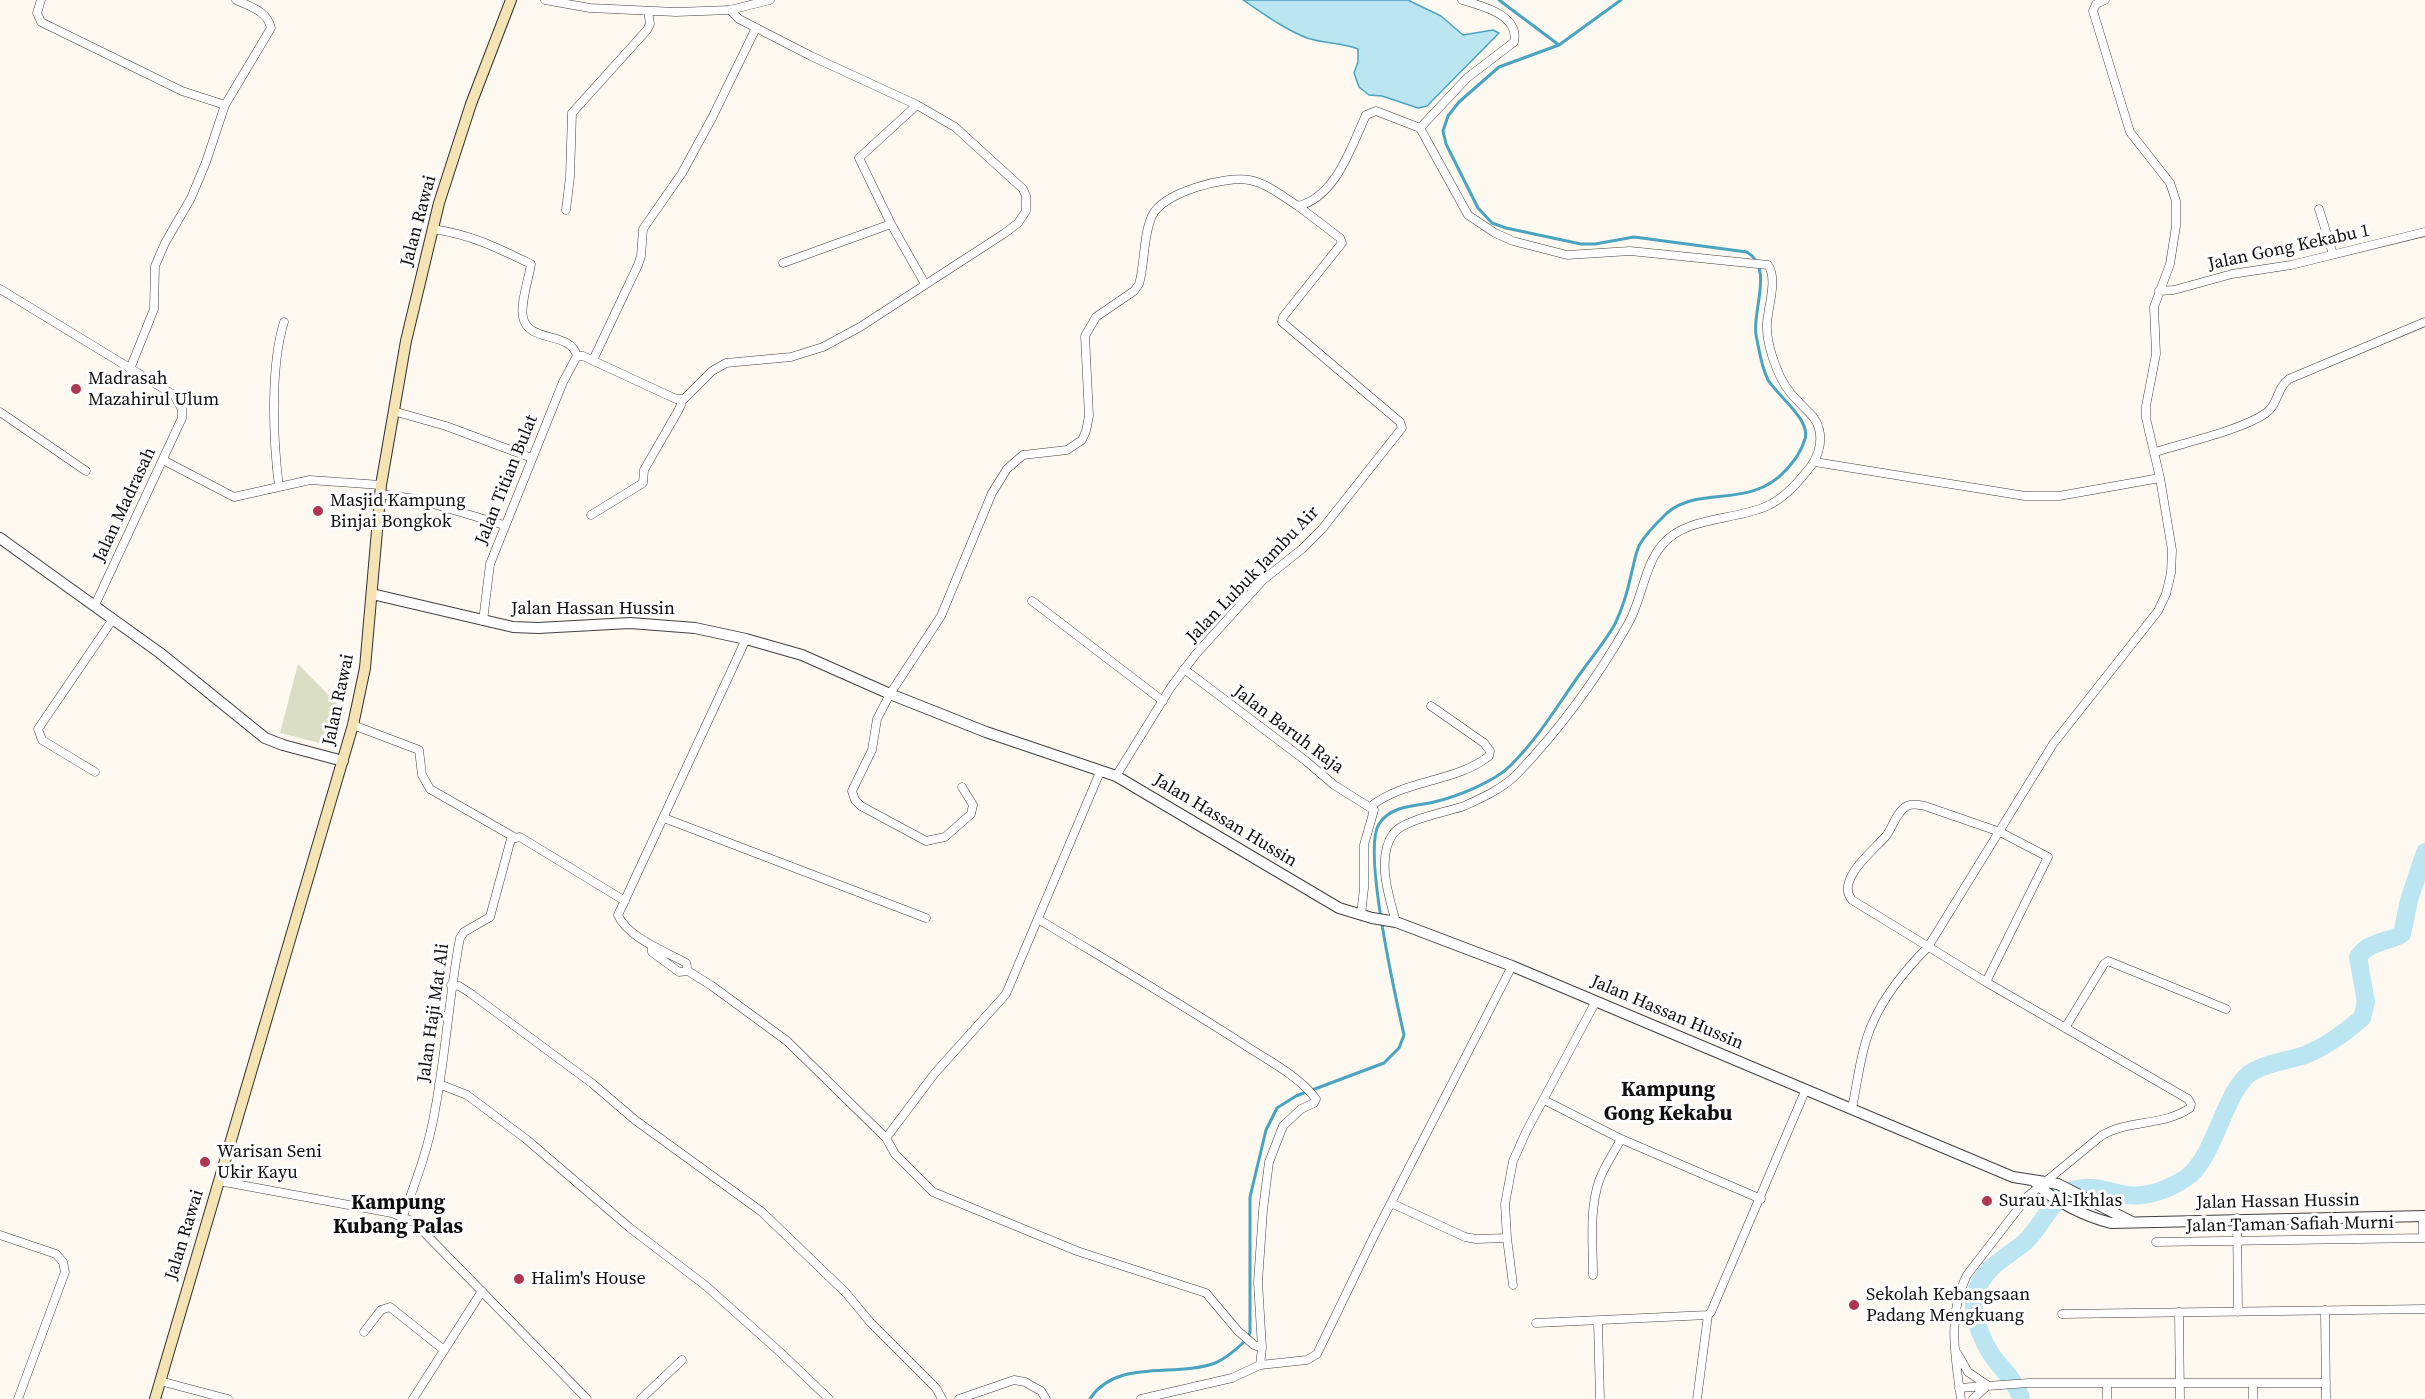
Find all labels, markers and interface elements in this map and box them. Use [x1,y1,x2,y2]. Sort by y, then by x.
street label: Jalan Rawai [396,173,442,269]
street label: Jalan Gong Kekabu 1 [2206,220,2372,276]
place label: Madrasah Mazahirul Ulum [88,368,219,410]
marker: Madrasah Mazahirul Ulum [69,382,83,396]
street label: Jalan Titian Bulat [471,412,543,548]
street label: Jalan Madrasah [89,444,161,566]
place label: Masjid Kampung Binjai Bongkok [330,490,465,532]
street label: Jalan Lubuk Jambu Air [1182,502,1324,648]
marker: Masjid Kampung Binjai Bongkok [311,504,325,518]
street label: Jalan Hassan Hussin [511,598,675,620]
street label: Jalan Rawai [319,652,359,748]
street label: Jalan Baruh Raja [1228,681,1348,779]
street label: Jalan Hassan Hussin [1149,770,1301,872]
street label: Jalan Haji Mat Ali [414,942,454,1084]
street label: Jalan Hassan Hussin [1587,971,1747,1055]
district label: Kampung Gong Kekabu [1604,1078,1732,1128]
place label: Warisan Seni Ukir Kayu [217,1141,322,1184]
marker: Warisan Seni Ukir Kayu [198,1155,212,1169]
street label: Jalan Rawai [161,1187,209,1283]
place label: Surau Al-Ikhlas [1999,1190,2122,1212]
street label: Jalan Hassan Hussin [2196,1190,2360,1214]
district label: Kampung Kubang Palas [333,1191,463,1241]
marker: Surau Al-Ikhlas [1980,1194,1994,1208]
street label: Jalan Taman Safiah Murni [2186,1212,2394,1238]
place label: Halim's House [531,1268,646,1290]
marker: Halim's House [512,1272,526,1286]
place label: Sekolah Kebangsaan Padang Mengkuang [1866,1284,2030,1326]
marker: Sekolah Kebangsaan Padang Mengkuang [1847,1298,1861,1312]

